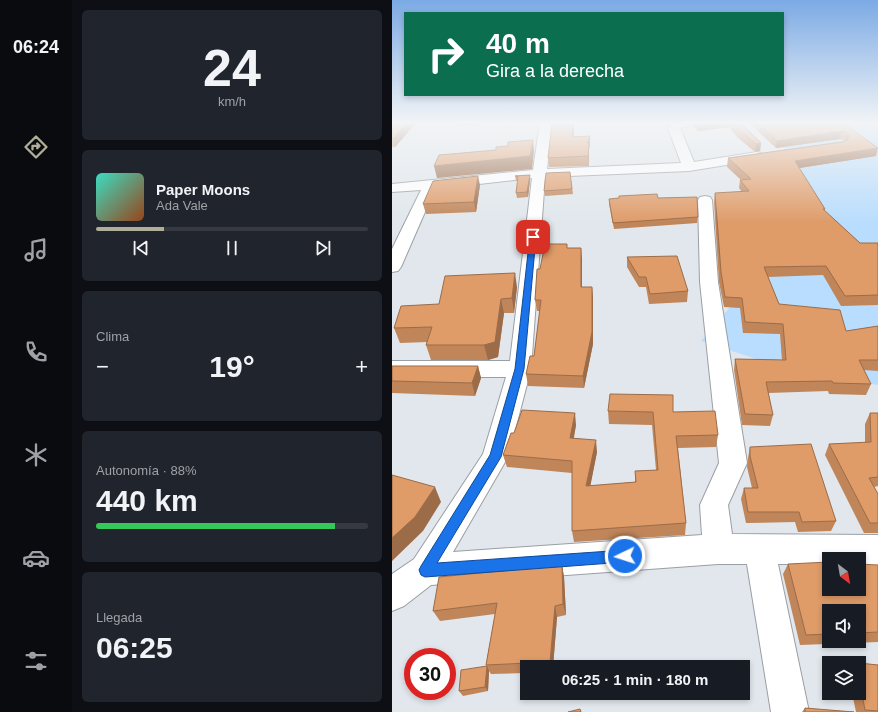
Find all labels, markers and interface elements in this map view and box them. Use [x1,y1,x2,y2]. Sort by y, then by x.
icon: right [420,28,472,80]
text: 40 m [486,28,550,59]
text: 06:24 [13,37,59,57]
text: 24 [203,39,261,97]
text: Gira a la derecha [486,61,624,81]
text: km/h [218,94,246,109]
icon: directions [22,133,50,161]
text: Paper Moons [156,181,250,198]
text: Ada Vale [156,198,208,213]
pin [516,220,550,254]
icon: arrive [522,226,544,248]
icon: music [22,236,50,264]
icon: previous [130,237,152,259]
icon: pause [221,237,243,259]
icon: next [312,237,334,259]
text: Clima [96,329,129,344]
icon: phone [22,338,50,366]
text: 19° [209,350,255,383]
text: − [96,354,109,379]
text: + [355,354,368,379]
icon: climate [22,441,50,469]
text: Autonomía · 88% [96,463,196,478]
text: 440 km [96,484,198,517]
position arrow [604,535,646,577]
icon: car [22,544,50,572]
north arrow [822,552,866,596]
map controls [822,552,866,700]
button: sound [822,604,866,648]
text: Llegada [96,610,142,625]
text: 06:25 [96,631,173,664]
icon: filters [22,647,50,675]
speed limit sign: 30 [404,648,456,700]
button: layers [822,656,866,700]
text: 06:25 · 1 min · 180 m [562,671,708,688]

